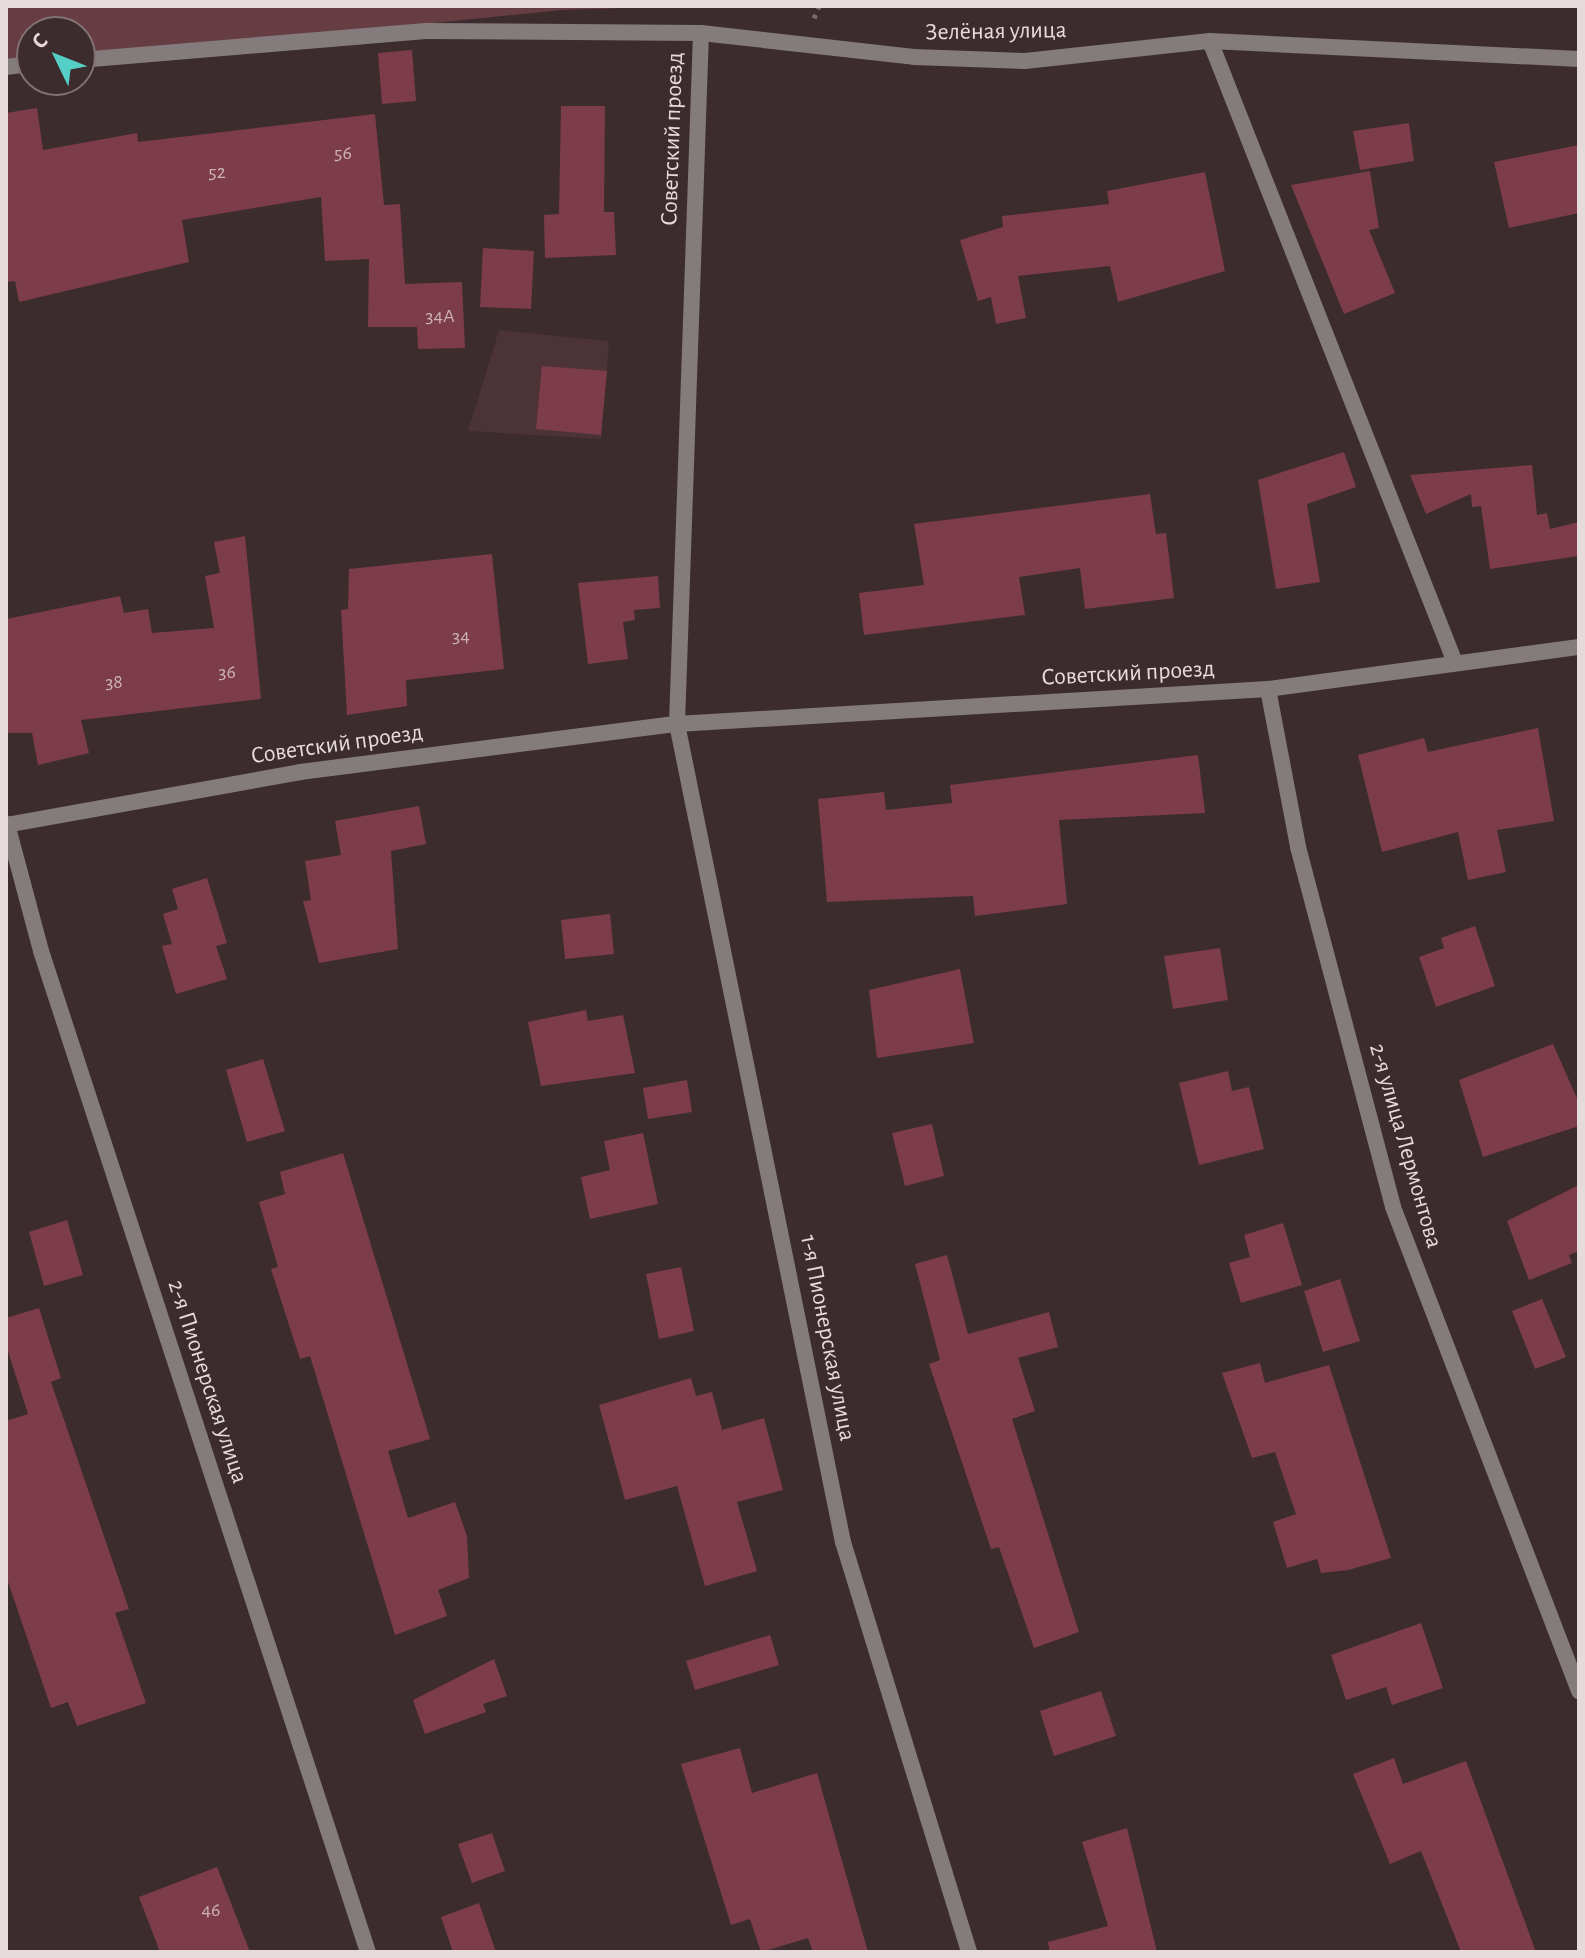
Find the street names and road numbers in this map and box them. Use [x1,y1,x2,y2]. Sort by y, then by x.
street label: Зелёная улица [925,16,1067,48]
street label: Советский проезд [656,52,690,226]
street label: Советский проезд [1041,655,1215,693]
street label: Советский проезд [249,719,425,771]
street label: 2-я улица Лермонтова [1362,1040,1448,1252]
street label: 1-я Пионерская улица [793,1233,861,1443]
street label: 2-я Пионерская улица [161,1277,253,1487]

